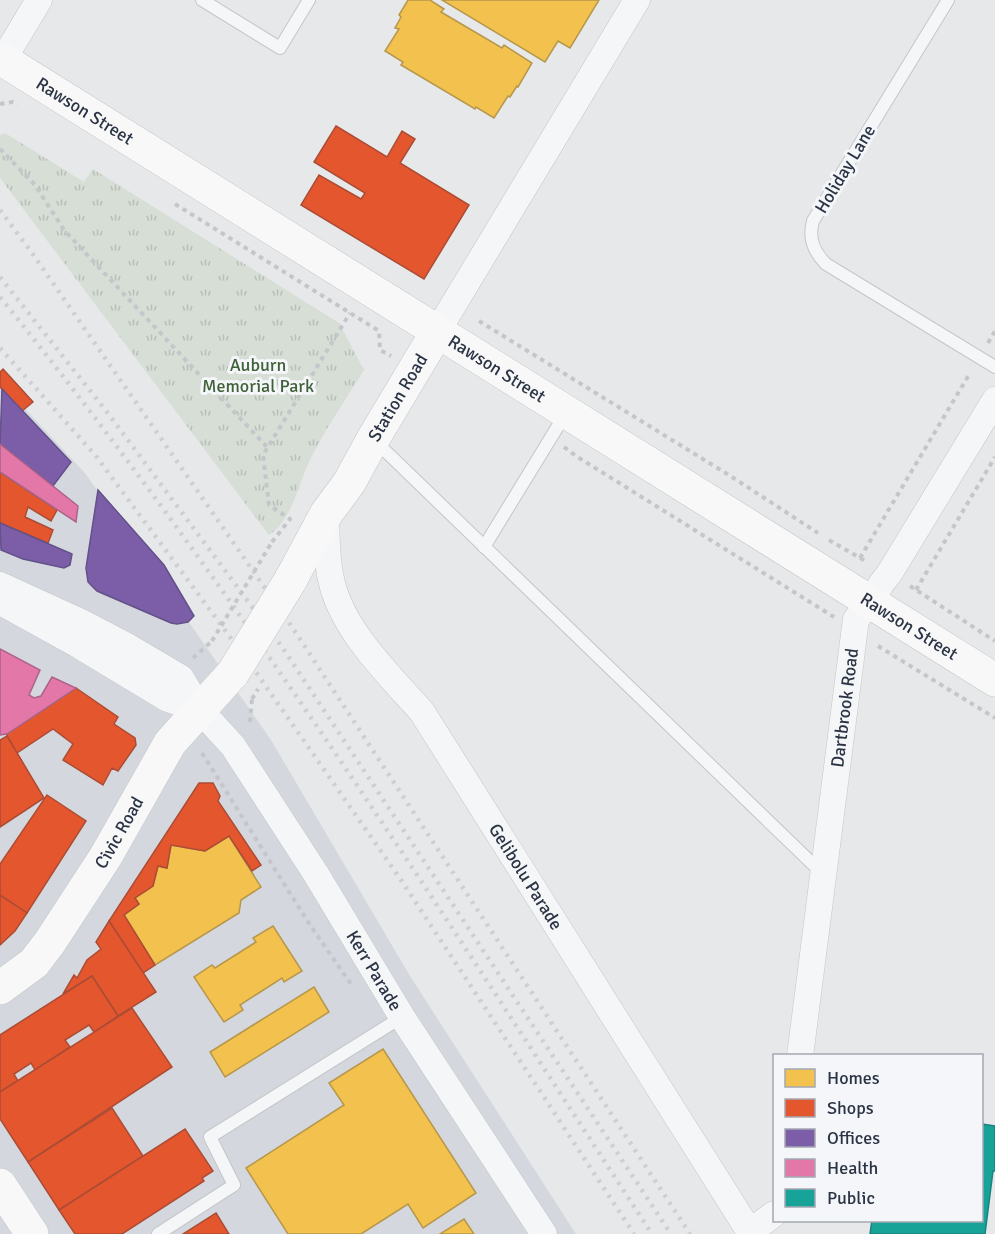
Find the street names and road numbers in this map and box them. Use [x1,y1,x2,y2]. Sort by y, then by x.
street label: Rawson Street [32,72,138,150]
street label: Holiday Lane [810,121,880,217]
street label: Rawson Street [444,330,550,407]
street label: Station Road [363,350,432,445]
street label: Rawson Street [856,588,962,665]
street label: Dartbrook Road [826,647,863,769]
street label: Civic Road [90,793,148,873]
street label: Gelibolu Parade [484,819,568,934]
street label: Kerr Parade [342,926,407,1015]

